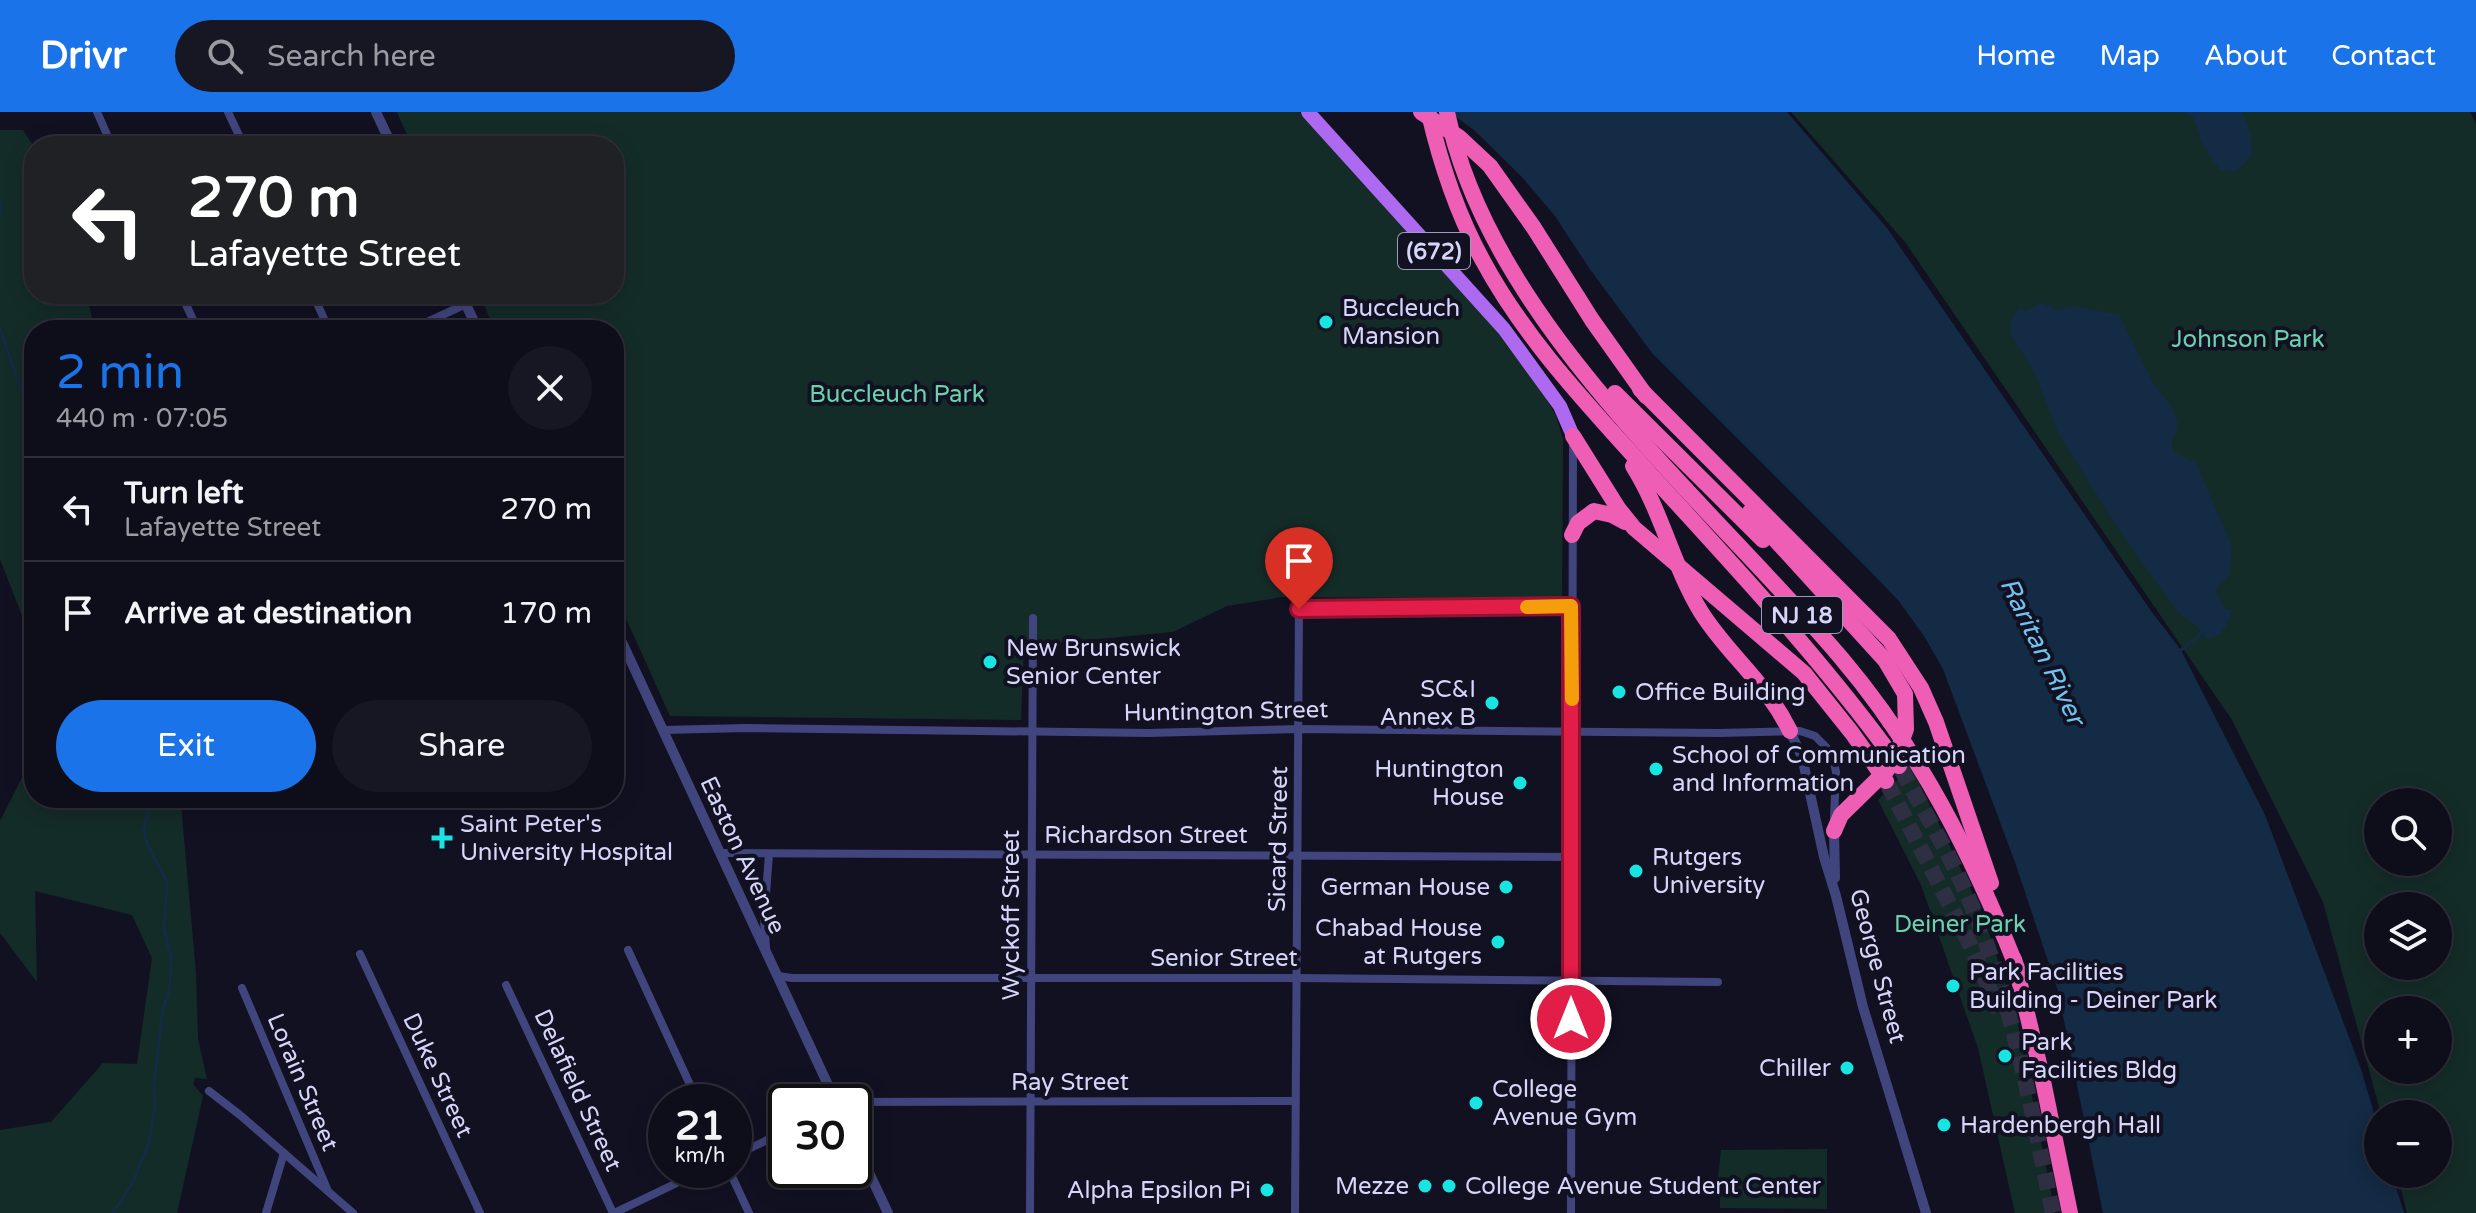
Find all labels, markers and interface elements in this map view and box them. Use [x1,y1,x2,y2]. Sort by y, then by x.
search box [175,20,735,92]
text: Drivr [40,33,127,79]
icon: search [203,34,247,78]
text: Search here [267,38,436,75]
text: Home [1976,39,2056,73]
text: Map [2100,39,2160,73]
text: About [2204,39,2287,73]
text: Contact [2331,39,2436,73]
text: 270 m [188,165,359,232]
icon: left [56,168,160,272]
text: Lafayette Street [188,233,461,276]
road number: (672) [1398,233,1470,269]
place label: Buccleuch Mansion [1342,294,1460,351]
marker: Buccleuch Mansion [1317,313,1335,331]
park label: Johnson Park [2171,325,2325,354]
text: 2 min [56,344,184,402]
button: close [508,346,592,430]
park label: Buccleuch Park [809,380,985,409]
text: 440 m · 07:05 [56,403,228,434]
text: Turn left [124,475,243,512]
icon: left [56,487,100,531]
text: 270 m [500,491,592,528]
text: Lafayette Street [124,512,321,543]
pin [1265,527,1333,609]
icon: arrive [1277,539,1321,583]
water label: Raritan River [1994,573,2093,733]
icon: arrive [56,591,100,635]
text: Arrive at destination [124,595,412,632]
text: 170 m [500,595,592,632]
road number: NJ 18 [1762,597,1842,633]
place label: New Brunswick Senior Center [1006,634,1181,691]
marker: New Brunswick Senior Center [981,653,999,671]
place label: SC&I Annex B [1380,675,1476,732]
place label: Office Building [1635,678,1806,707]
marker: Office Building [1610,683,1628,701]
marker: SC&I Annex B [1483,694,1501,712]
street label: Huntington Street [1123,695,1329,728]
button: Exit [56,700,316,792]
button: Share [332,700,592,792]
place label: School of Communication and Information [1672,741,1966,798]
place label: Huntington House [1374,755,1504,812]
marker: School of Communication and Information [1647,760,1665,778]
street label: Sicard Street [1263,766,1294,912]
street label: Easton Avenue [693,772,792,939]
marker: Huntington House [1511,774,1529,792]
map controls [2364,788,2452,1188]
button: search [2364,788,2452,876]
place label: Saint Peter's University Hospital [460,810,673,867]
street label: Richardson Street [1044,821,1248,850]
marker: Saint Peter's University Hospital [431,827,453,849]
street label: Wyckoff Street [997,830,1026,1000]
place label: Rutgers University [1652,843,1765,900]
marker: Rutgers University [1627,862,1645,880]
place label: German House [1321,873,1490,902]
marker: German House [1497,878,1515,896]
street label: George Street [1843,886,1912,1047]
button: layers [2364,892,2452,980]
park label: Deiner Park [1894,910,2026,939]
place label: Chabad House at Rutgers [1315,914,1482,971]
marker: Chabad House at Rutgers [1489,933,1507,951]
street label: Senior Street [1150,944,1298,973]
place label: Park Facilities Building - Deiner Park [1969,958,2217,1015]
position arrow [1529,977,1613,1061]
marker: Park Facilities Building - Deiner Park [1944,977,1962,995]
button: + [2364,996,2452,1084]
street label: Delafield Street [527,1005,628,1176]
street label: Duke Street [396,1008,479,1142]
street label: Lorain Street [261,1009,345,1155]
place label: Park Facilities Bldg [2021,1028,2177,1085]
marker: Park Facilities Bldg [1996,1047,2014,1065]
place label: Chiller [1759,1054,1832,1083]
marker: Chiller [1838,1059,1856,1077]
street label: Ray Street [1011,1068,1129,1097]
place label: College Avenue Gym [1492,1075,1637,1132]
speed limit sign: 30 [768,1084,872,1188]
marker: College Avenue Gym [1467,1094,1485,1112]
button: − [2364,1100,2452,1188]
text: 21 [675,1102,725,1150]
place label: Hardenbergh Hall [1960,1111,2161,1140]
marker: Hardenbergh Hall [1935,1116,1953,1134]
text: km/h [675,1144,725,1168]
place label: Mezze [1335,1172,1409,1201]
place label: College Avenue Student Center [1465,1172,1822,1201]
place label: Alpha Epsilon Pi [1067,1176,1251,1205]
marker: Mezze [1416,1177,1434,1195]
marker: College Avenue Student Center [1440,1177,1458,1195]
marker: Alpha Epsilon Pi [1258,1181,1276,1199]

